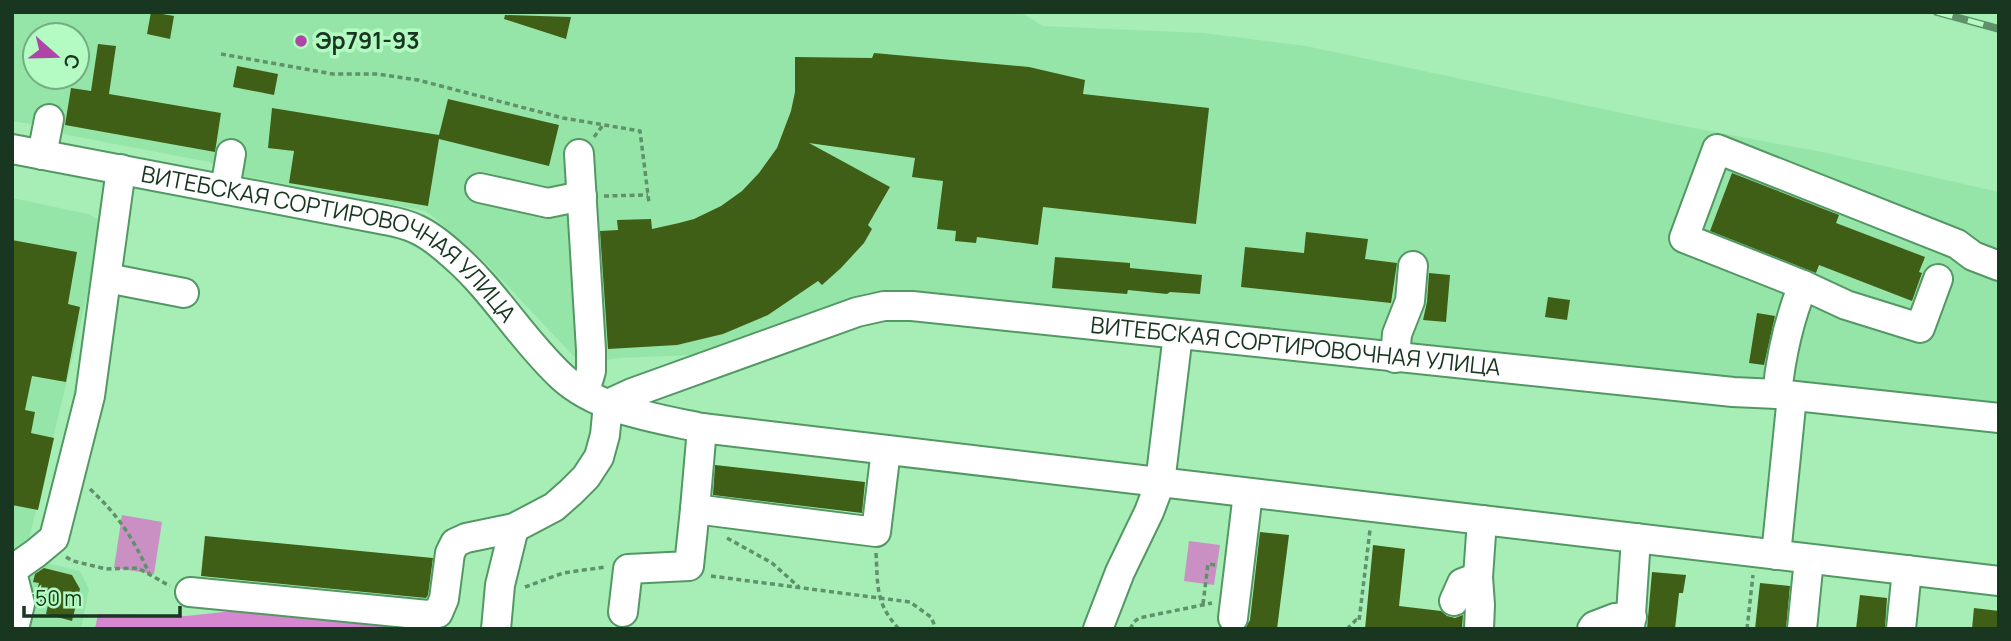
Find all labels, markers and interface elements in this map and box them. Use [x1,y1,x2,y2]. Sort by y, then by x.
north arrow [21,21,91,91]
place label: Эр791-93 [315,24,420,56]
marker: Эр791-93 [293,33,309,49]
text: С [57,51,87,73]
street label: ВИТЕБСКАЯ СОРТИРОВОЧНАЯ УЛИЦА [139,157,524,329]
street label: ВИТЕБСКАЯ СОРТИРОВОЧНАЯ УЛИЦА [1089,308,1503,383]
scale bar [24,574,180,618]
text: 50 m [35,584,82,612]

